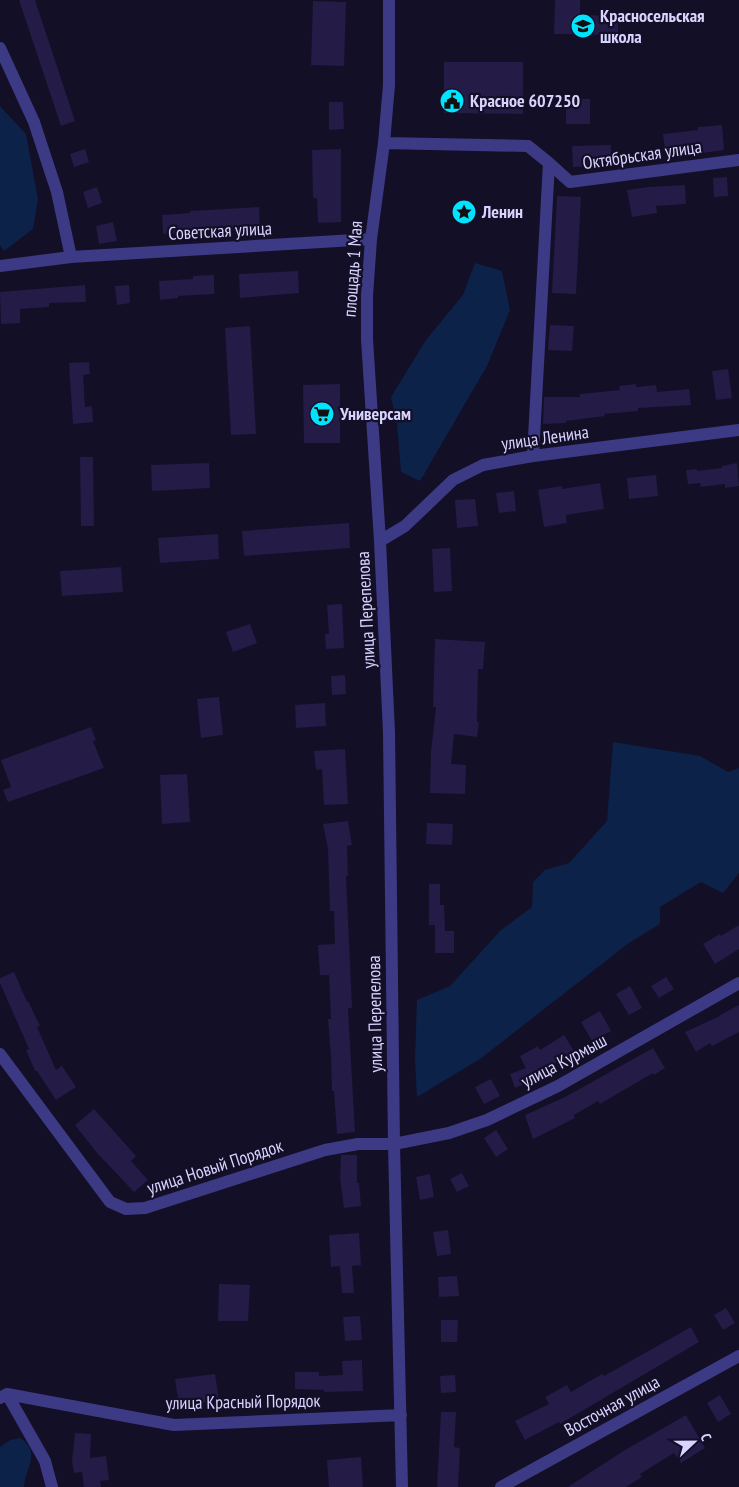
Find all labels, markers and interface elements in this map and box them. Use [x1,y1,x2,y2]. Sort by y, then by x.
place label: Красносельская школа [600,4,705,48]
school or university icon: Красносельская школа [570,13,596,39]
public building icon: Красное 607250 [439,88,465,114]
place label: Красное 607250 [470,89,580,112]
street label: Октябрьская улица [581,135,703,174]
place icon: Ленин [451,199,477,225]
place label: Ленин [481,200,523,223]
street label: Советская улица [167,216,272,245]
street label: площадь 1 Мая [338,220,367,318]
supermarket icon: Универсам [309,401,335,427]
place label: Универсам [339,402,411,425]
street label: улица Ленина [500,420,590,455]
street label: улица Перепелова [351,551,380,669]
street label: улица Перепелова [362,955,387,1073]
street label: улица Курмыш [517,1028,611,1093]
street label: улица Новый Порядок [144,1134,286,1199]
street label: Восточная улица [560,1370,663,1441]
street label: улица Красный Порядок [165,1389,321,1414]
north arrow [669,1417,719,1467]
text: С [697,1431,716,1444]

